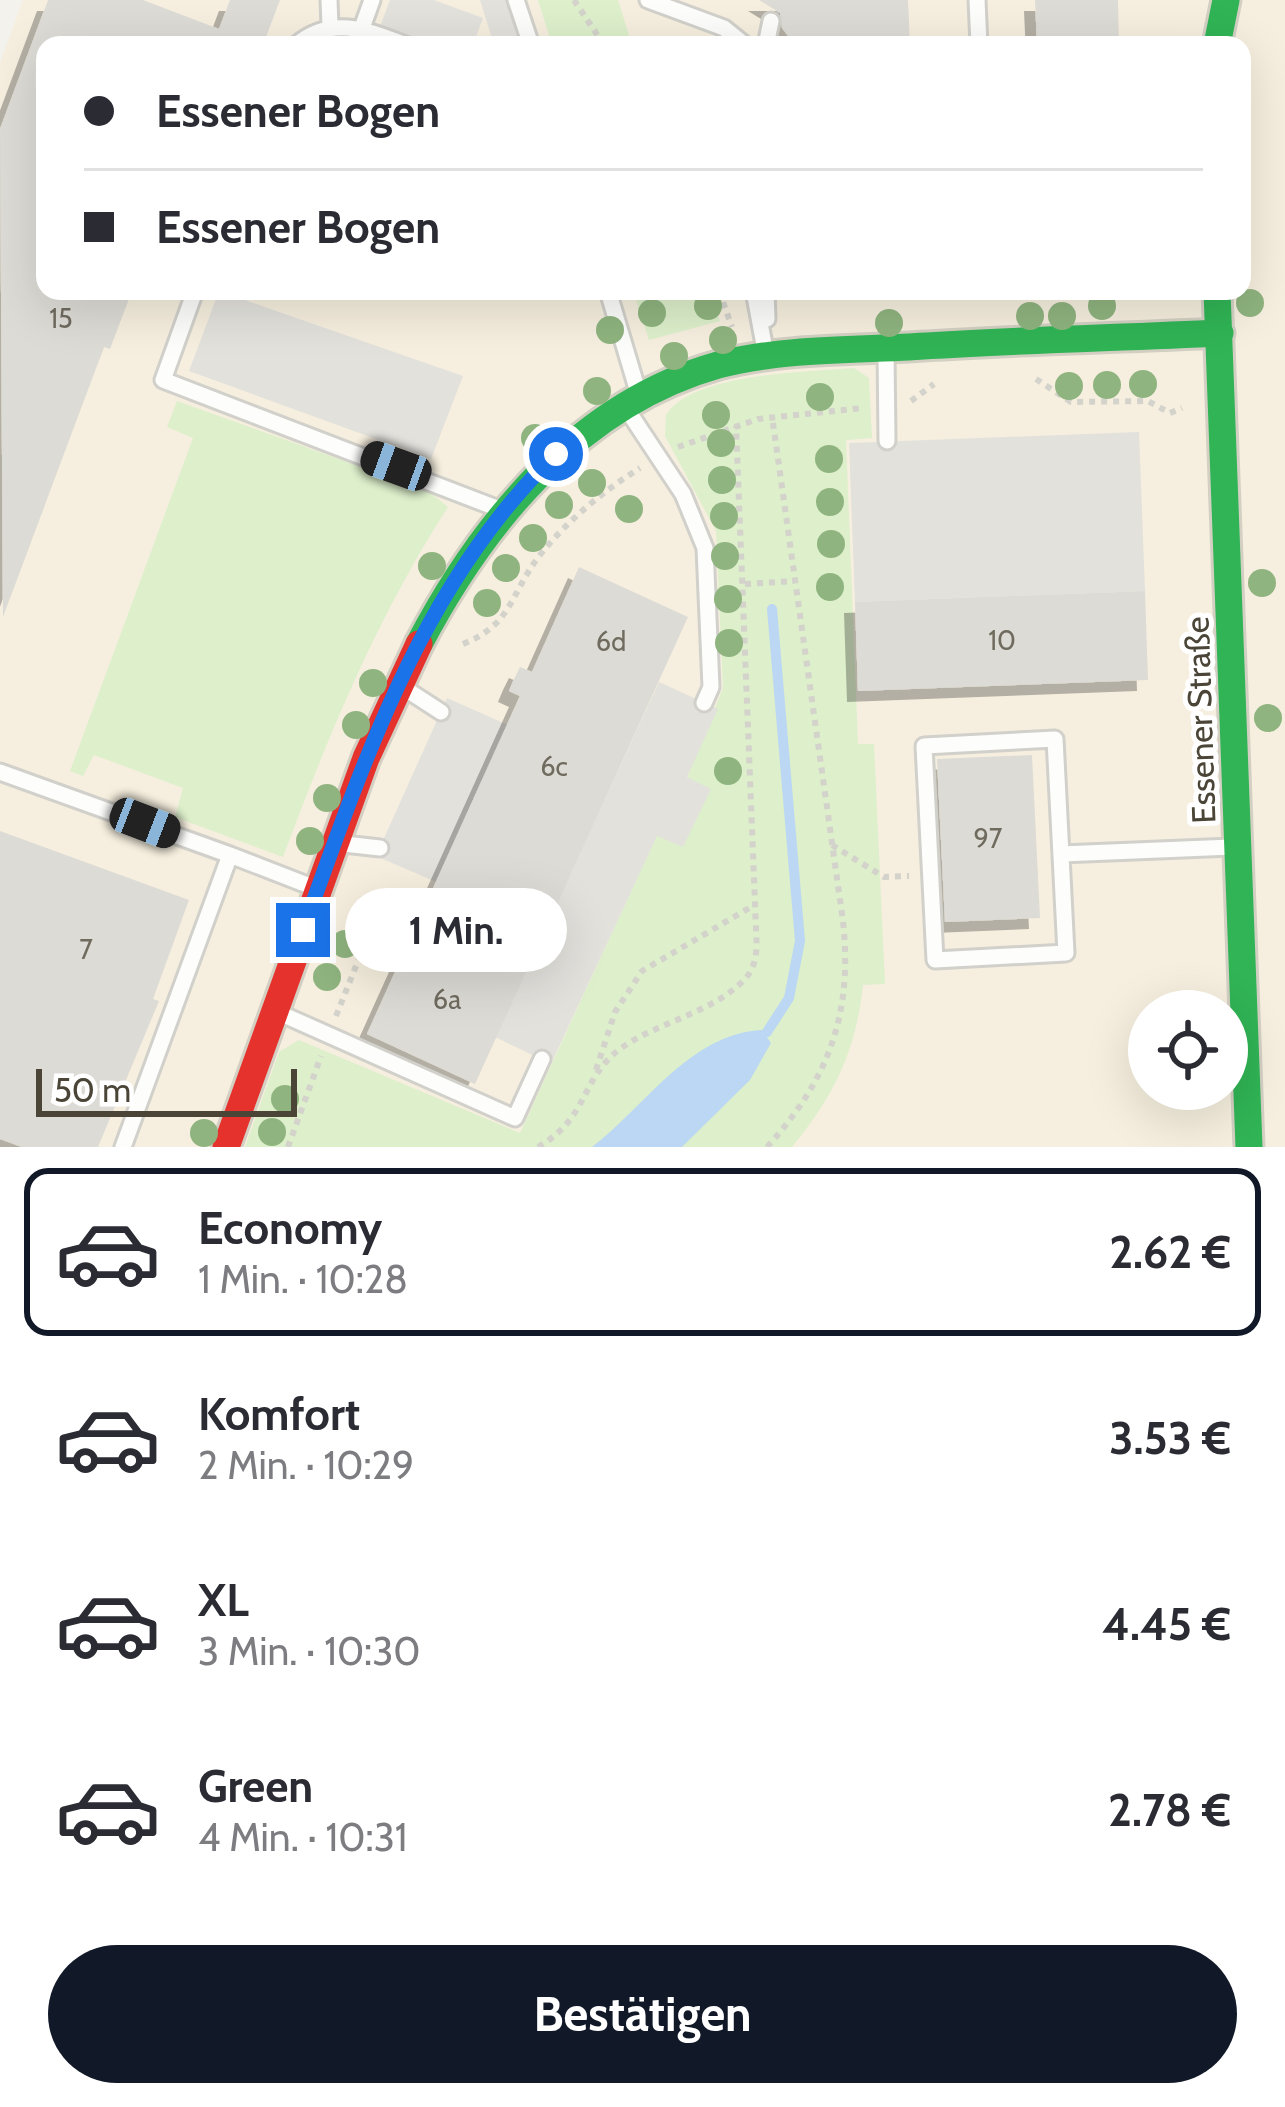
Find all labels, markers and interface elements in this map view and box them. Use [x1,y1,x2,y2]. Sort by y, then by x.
text: Essener Bogen [156,84,440,138]
text: Essener Bogen [156,200,440,254]
house number: 15 [49,302,73,335]
route start [529,427,583,481]
car [356,437,436,495]
street label: Essener Straße [1176,616,1224,824]
house number: 10 [988,624,1016,657]
house number: 6d [596,625,626,658]
house number: 6c [540,750,568,783]
car [105,793,185,853]
house number: 97 [974,822,1003,855]
callout: 1 Min. [345,888,567,972]
route end [276,903,330,957]
text: 1 Min. [409,906,503,954]
house number: 7 [79,933,93,966]
house number: 6a [433,983,461,1016]
map controls [1128,990,1248,1110]
button: locate [1128,990,1248,1110]
scale bar [36,1063,297,1116]
text: 50 m [54,1070,131,1110]
icon: car [54,1198,162,1306]
text: Economy [198,1201,382,1255]
text: 2.62 € [1109,1225,1231,1279]
text: 1 Min. · 10:28 [198,1255,408,1303]
icon: car [54,1384,162,1492]
text: Komfort [198,1387,360,1441]
text: 3.53 € [1109,1411,1231,1465]
text: 2 Min. · 10:29 [198,1441,414,1489]
icon: car [54,1570,162,1678]
text: XL [198,1573,249,1627]
text: 4.45 € [1102,1597,1231,1651]
text: 3 Min. · 10:30 [198,1627,421,1675]
icon: car [54,1756,162,1864]
text: Green [198,1759,313,1813]
text: 2.78 € [1108,1783,1231,1837]
text: 4 Min. · 10:31 [198,1813,407,1861]
button: Bestätigen [48,1945,1237,2083]

